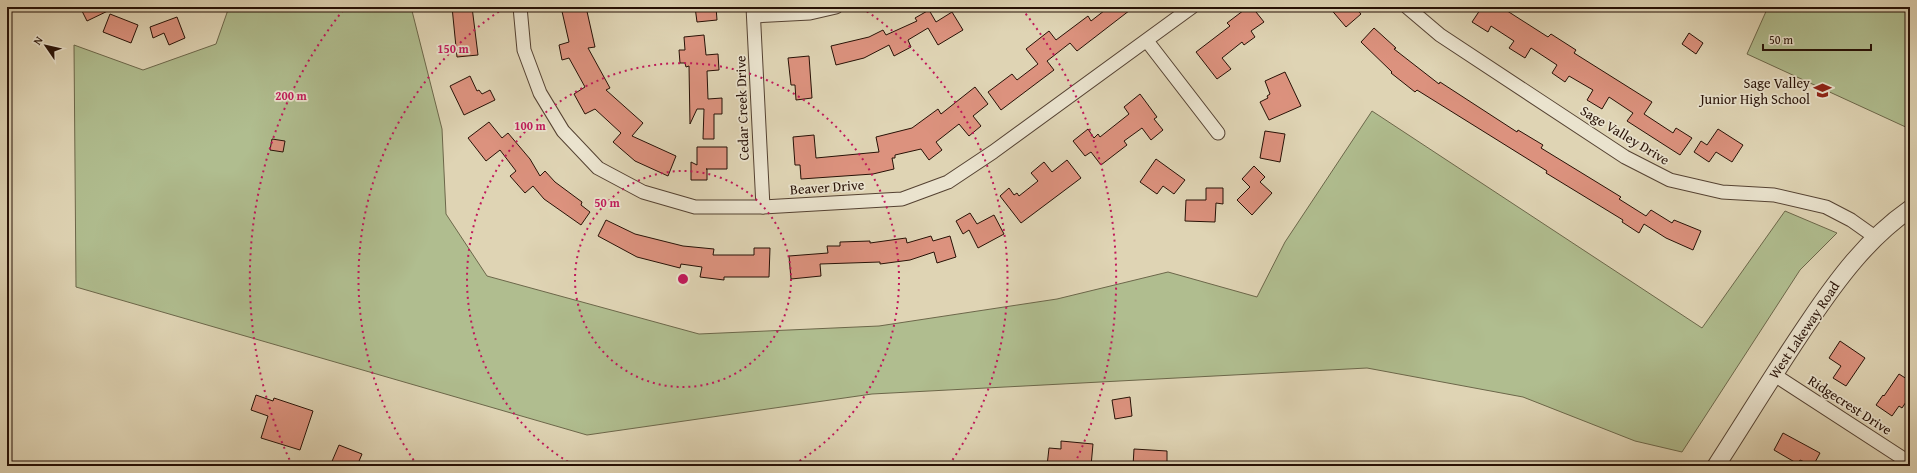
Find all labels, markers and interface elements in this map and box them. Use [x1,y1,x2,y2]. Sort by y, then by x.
north arrow [26,26,66,66]
scale bar [1763,26,1871,52]
text: 50 m [1769,31,1793,48]
text: N [29,32,47,48]
text: 150 m [437,40,470,57]
street label: Cedar Creek Drive [730,55,754,161]
place label: Sage Valley Junior High School [1698,73,1810,109]
school or university icon: Sage Valley Junior High School [1813,81,1833,101]
text: 200 m [275,87,308,104]
street label: Sage Valley Drive [1577,100,1674,170]
text: 100 m [514,117,547,134]
street label: Beaver Drive [789,174,865,200]
text: 50 m [594,194,620,211]
centre of rings [676,272,690,286]
street label: West Lakeway Road [1764,277,1844,383]
street label: Ridgecrest Drive [1804,370,1896,440]

